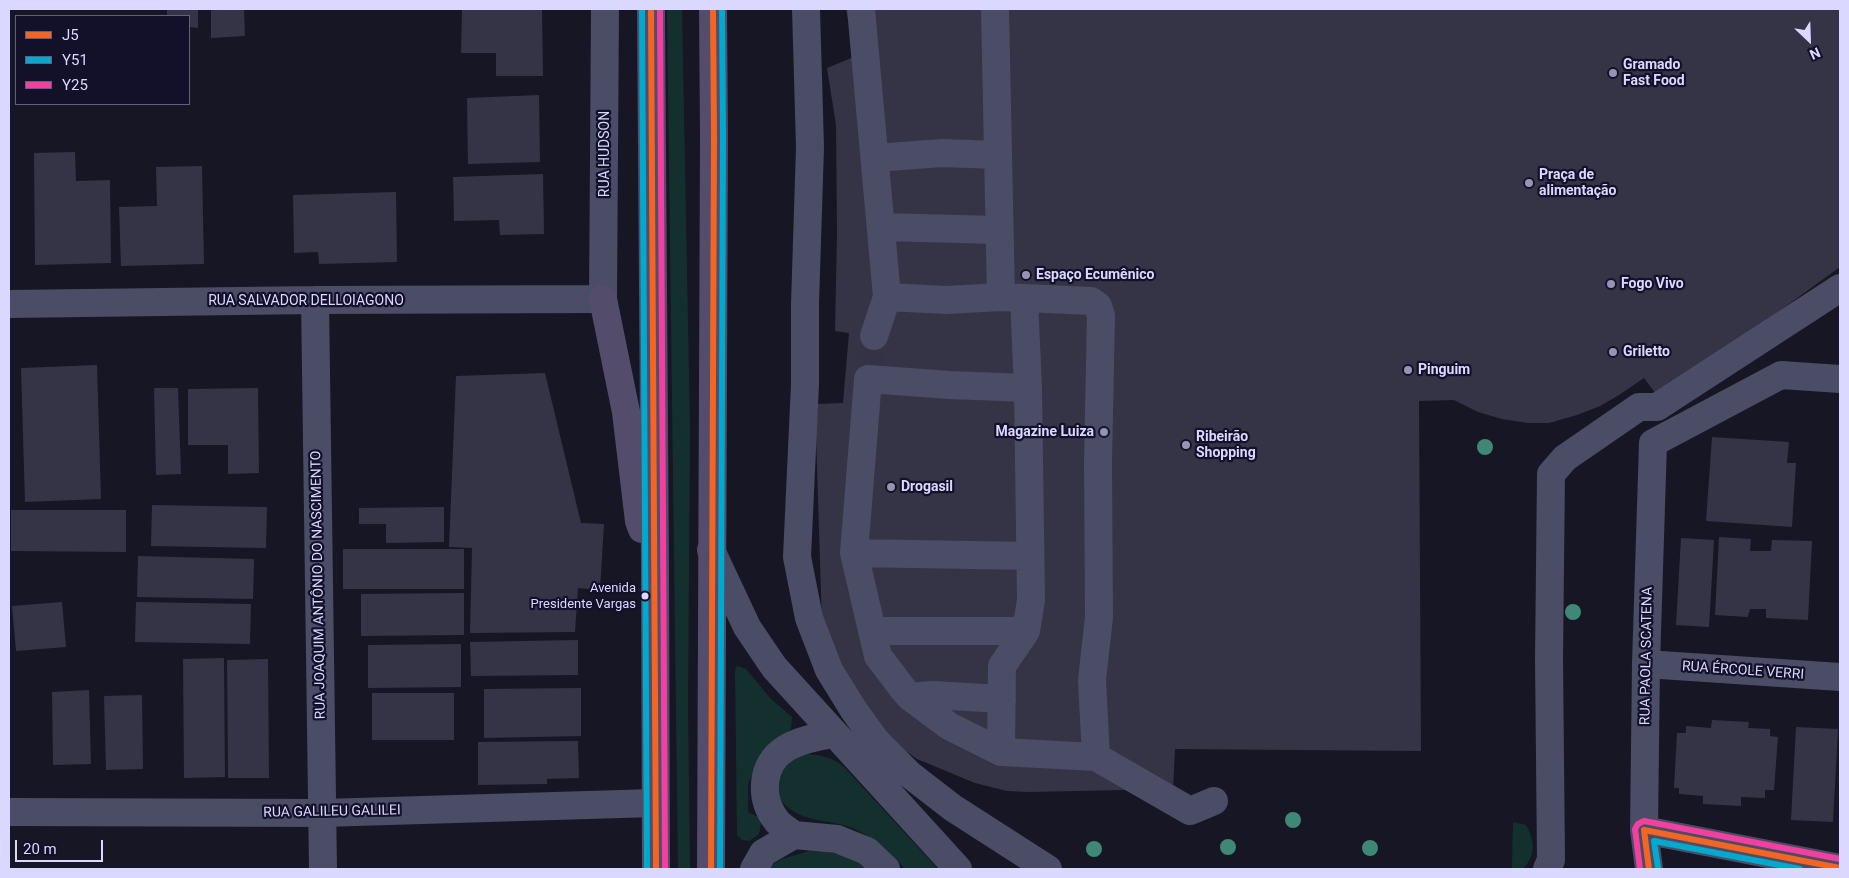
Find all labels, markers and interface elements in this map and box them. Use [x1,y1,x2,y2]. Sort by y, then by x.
legend [15,15,190,105]
north arrow [1784,15,1834,65]
text: J5 [62,26,79,44]
text: N [1807,44,1823,63]
text: Y51 [62,51,88,69]
place label: Gramado Fast Food [1623,57,1685,90]
marker: Gramado Fast Food [1607,67,1619,79]
text: Y25 [62,76,88,94]
street label: RUA HUDSON [597,111,613,197]
place label: Praça de alimentação [1539,167,1616,200]
marker: Praça de alimentação [1523,177,1535,189]
place label: Espaço Ecumênico [1036,267,1154,283]
marker: Espaço Ecumênico [1020,269,1032,281]
place label: Fogo Vivo [1621,276,1684,292]
marker: Fogo Vivo [1605,278,1617,290]
street label: RUA SALVADOR DELLOIAGONO [208,293,404,309]
place label: Griletto [1623,344,1670,360]
marker: Griletto [1607,346,1619,358]
place label: Pinguim [1418,362,1470,378]
marker: Pinguim [1402,364,1414,376]
place label: Magazine Luiza [995,424,1094,440]
marker: Magazine Luiza [1098,426,1110,438]
place label: Ribeirão Shopping [1196,429,1256,462]
marker: Ribeirão Shopping [1180,439,1192,451]
street label: RUA JOAQUIM ANTÔNIO DO NASCIMENTO [308,450,330,720]
place label: Drogasil [901,479,953,495]
marker: Drogasil [885,481,897,493]
place label: Avenida Presidente Vargas [531,581,636,612]
street label: RUA PAOLA SCATENA [1637,587,1657,725]
marker: Avenida Presidente Vargas [640,591,650,601]
street label: RUA ÉRCOLE VERRI [1681,658,1805,684]
street label: RUA GALILEU GALILEI [263,802,401,822]
scale bar [18,830,105,862]
text: 20 m [23,840,57,858]

